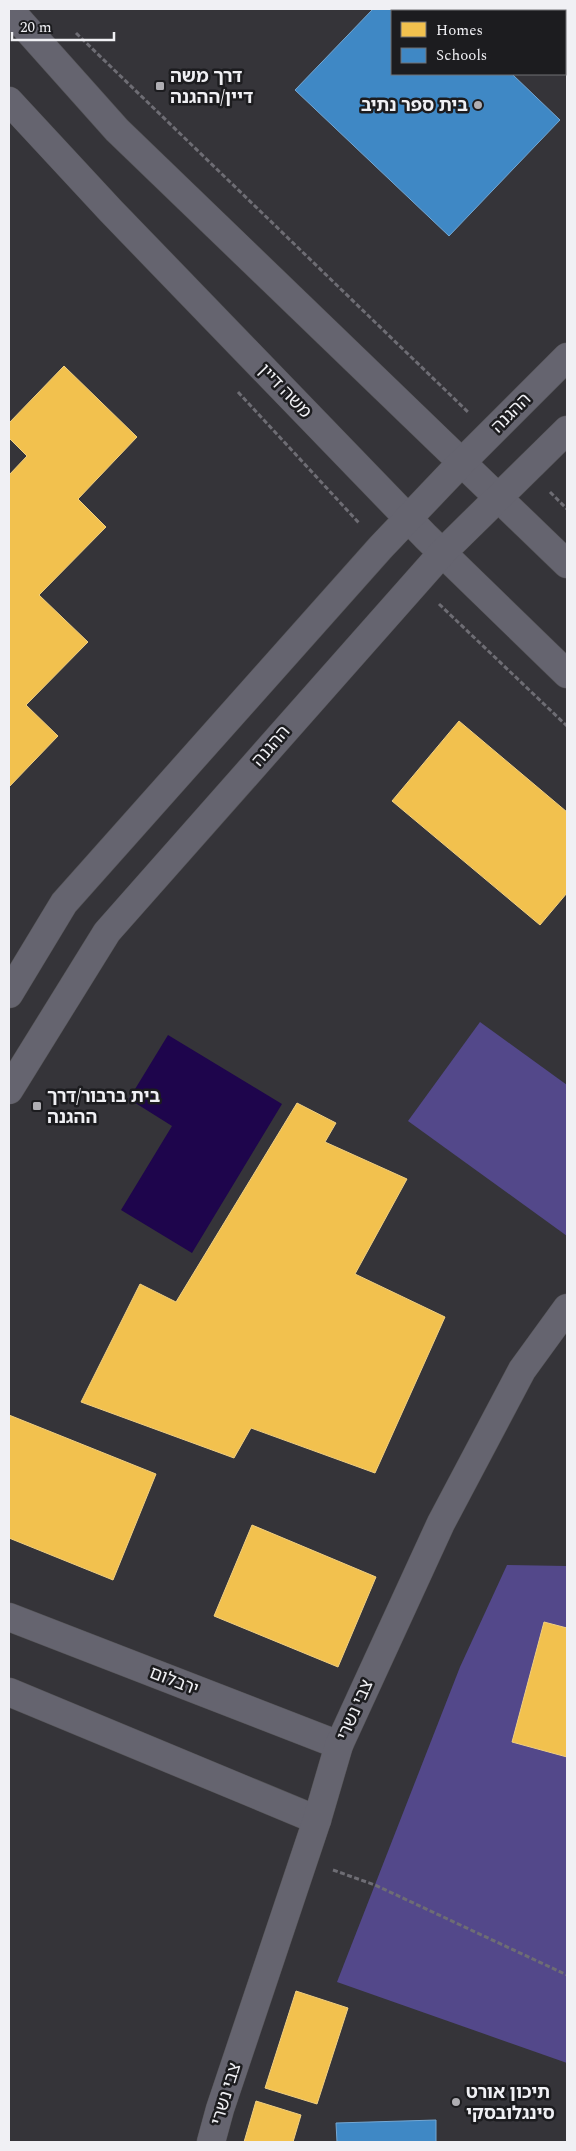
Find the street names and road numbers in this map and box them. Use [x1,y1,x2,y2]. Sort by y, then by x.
street label: משה דיין [252,357,318,425]
street label: ההגנה [485,387,537,439]
street label: ההגנה [245,719,297,773]
street label: ירבלום [145,1659,203,1703]
street label: צבי נשרי [330,1675,380,1745]
street label: צבי נשרי [204,2059,248,2129]

